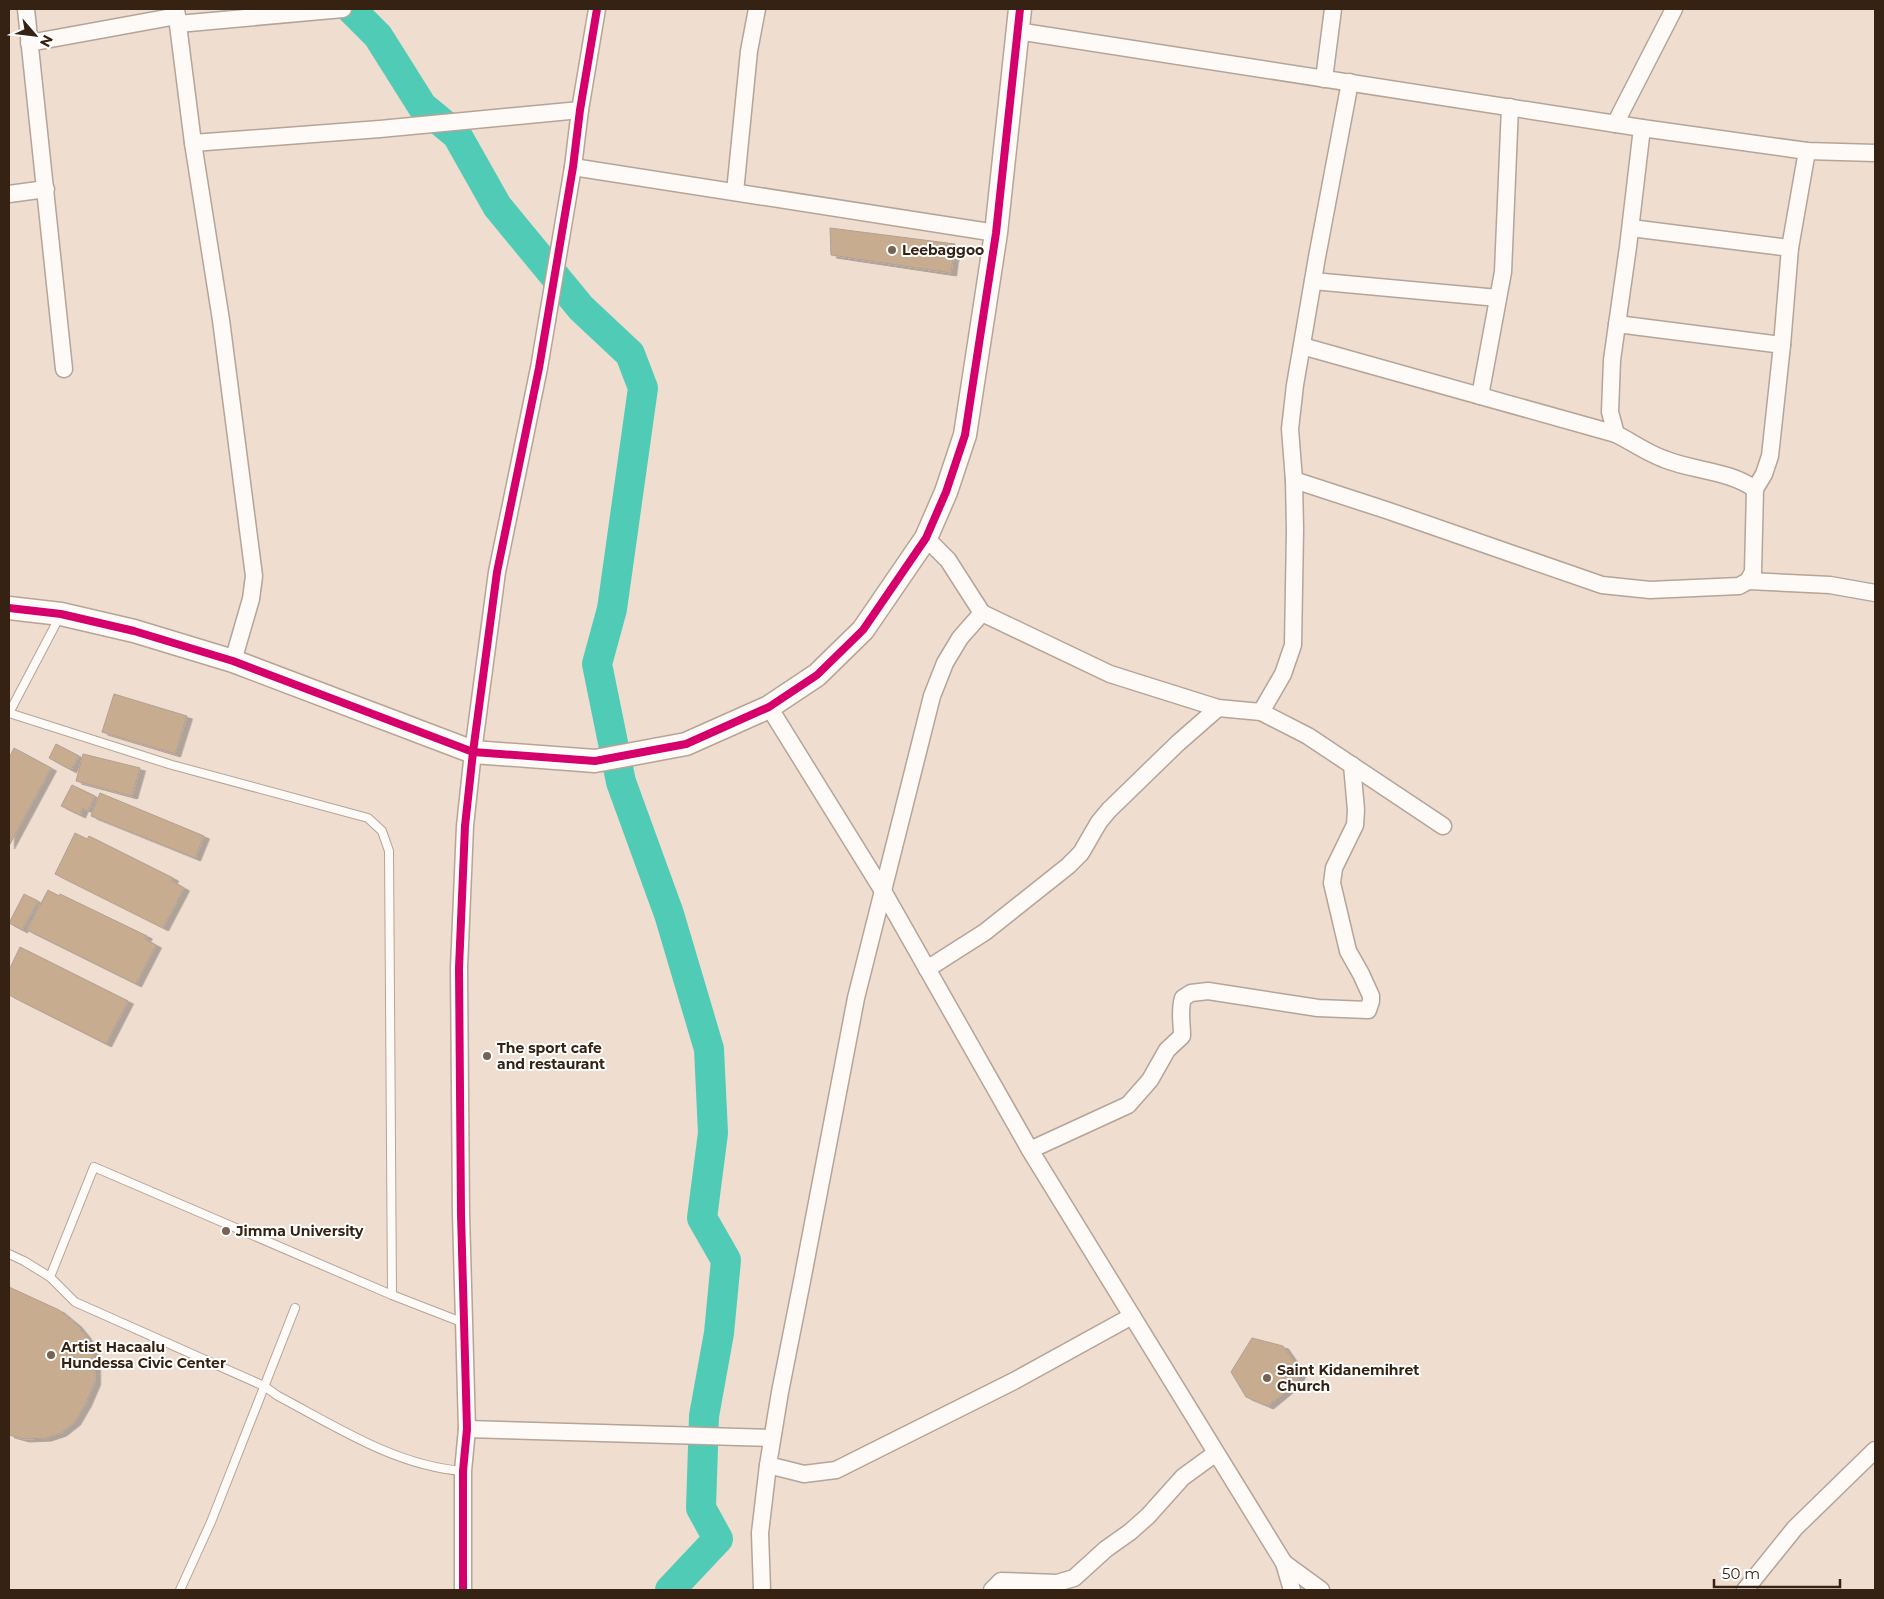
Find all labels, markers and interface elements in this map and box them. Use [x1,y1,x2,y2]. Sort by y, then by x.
north arrow [10,10,60,60]
text: N [36,32,57,50]
place label: Leebaggoo [902,241,984,259]
marker: Leebaggoo [886,244,898,256]
place label: The sport cafe and restaurant [497,1039,605,1073]
marker: The sport cafe and restaurant [481,1050,493,1062]
place label: Jimma University [235,1222,364,1240]
marker: Jimma University [220,1225,232,1237]
place label: Artist Hacaalu Hundessa Civic Center [60,1338,226,1372]
marker: Artist Hacaalu Hundessa Civic Center [45,1349,57,1361]
place label: Saint Kidanemihret Church [1277,1361,1419,1395]
marker: Saint Kidanemihret Church [1261,1372,1273,1384]
scale bar [1714,1556,1840,1588]
text: 50 m [1722,1564,1760,1583]

